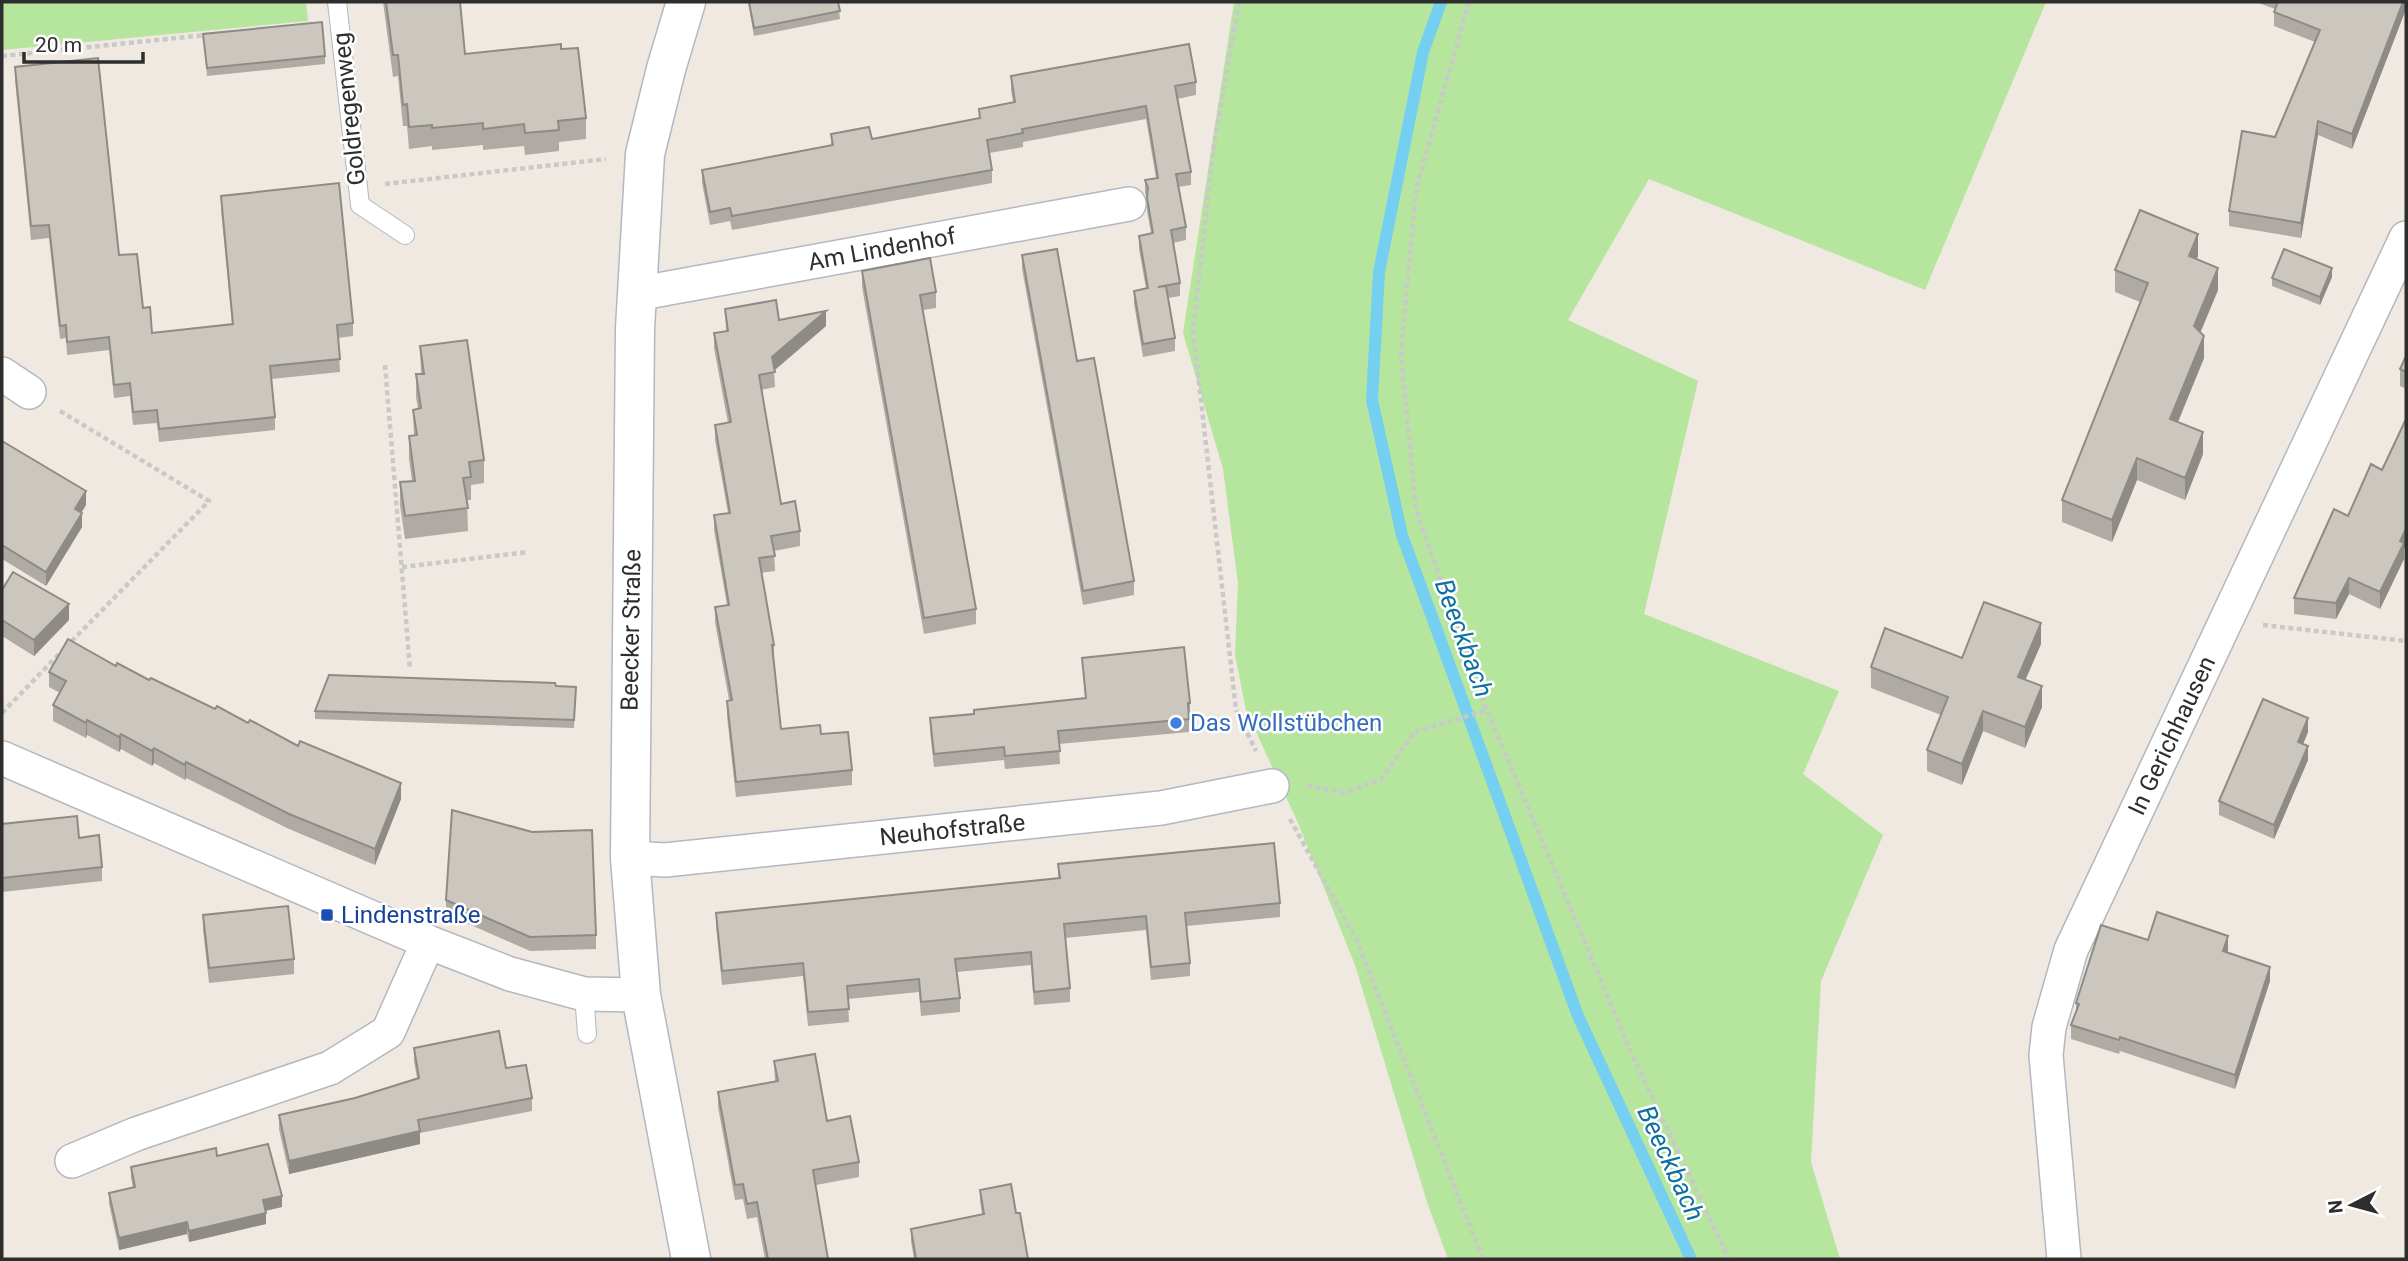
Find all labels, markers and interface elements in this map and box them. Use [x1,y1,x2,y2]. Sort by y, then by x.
scale bar [24,21,144,65]
street label: Goldregenweg [327,31,371,187]
text: 20 m [35,33,82,57]
street label: Am Lindenhof [806,222,959,276]
street label: Beecker Straße [616,549,646,711]
water label: Beeckbach [1429,575,1499,701]
street label: In Gerichhausen [2122,652,2221,820]
place label: Das Wollstübchen [1190,709,1382,737]
marker: Das Wollstübchen [1168,715,1184,731]
street label: Neuhofstraße [878,808,1027,851]
place label: Lindenstraße [341,901,481,929]
marker: Lindenstraße [319,907,335,923]
water label: Beeckbach [1631,1101,1711,1225]
north arrow [2317,1170,2387,1240]
text: N [2323,1199,2348,1215]

